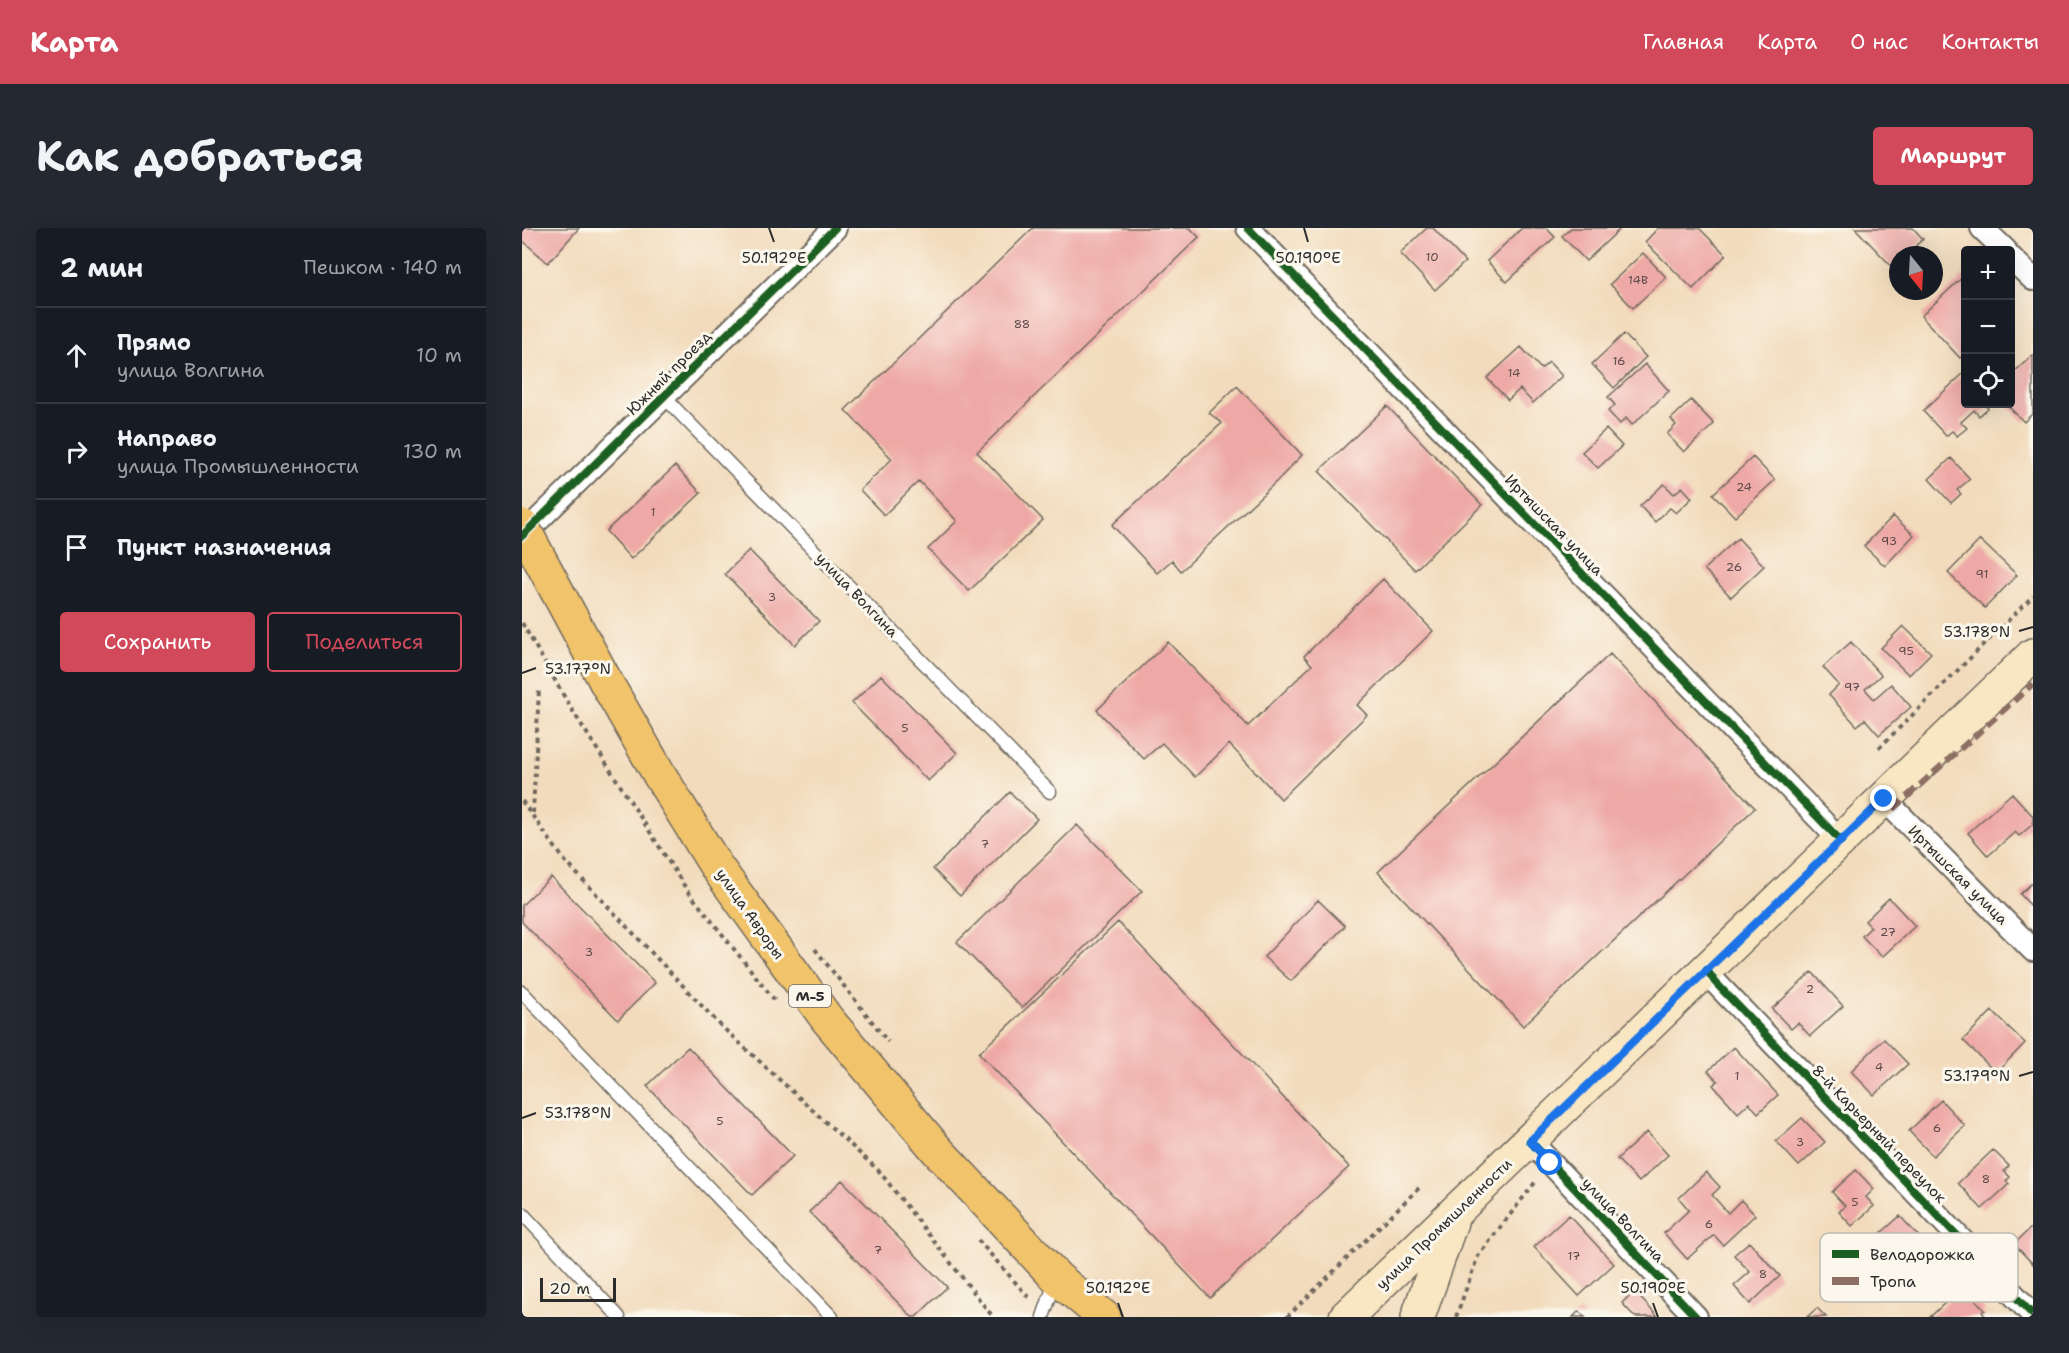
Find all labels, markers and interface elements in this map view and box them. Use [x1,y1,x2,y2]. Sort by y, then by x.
text: Карта [30,23,119,61]
text: Главная [1643,28,1724,56]
text: Карта [1757,28,1817,56]
text: О нас [1850,28,1908,56]
text: Контакты [1941,28,2039,56]
button: Маршрут [1873,127,2033,185]
text: Как добраться [36,128,364,184]
north arrow [1889,246,1943,300]
map controls [1961,246,2015,408]
button: + [1961,246,2015,300]
text: 50.192°E [742,248,806,268]
text: 50.190°E [1275,248,1341,268]
house number: 10 [1425,249,1439,265]
text: 2 мин [60,250,143,285]
text: Пешком · 140 m [304,254,462,280]
house number: 14В [1628,272,1648,288]
button: − [1961,300,2015,354]
house number: 88 [1014,316,1030,332]
street label: Южный проезд [623,326,716,419]
text: Прямо [117,328,191,357]
icon: ahead [60,339,93,372]
text: 10 m [416,342,462,368]
house number: 16 [1612,353,1626,369]
button: locate [1961,354,2015,408]
text: улица Волгина [117,357,264,383]
house number: 14 [1508,365,1520,381]
text: Направо [117,424,217,453]
icon: right [60,435,93,468]
text: 130 m [403,438,462,464]
text: улица Промышленности [117,453,359,479]
street label: Иртышская улица [1501,470,1608,580]
house number: 24 [1736,479,1752,495]
house number: 1 [650,504,656,520]
icon: arrive [60,531,93,564]
text: Пункт назначения [117,533,331,562]
house number: 93 [1881,533,1897,549]
street label: улица Волгина [811,548,903,642]
house number: 26 [1726,559,1742,575]
house number: 91 [1975,566,1989,582]
house number: 3 [768,589,776,605]
button: Сохранить [60,612,255,672]
button: Поделиться [267,612,462,672]
text: 53.178°N [1944,622,2010,642]
house number: 95 [1898,643,1914,659]
text: 53.177°N [545,659,611,679]
house number: 97 [1844,679,1860,695]
house number: 5 [901,720,909,736]
route end [1870,785,1896,811]
street label: Иртышская улица [1904,821,2013,930]
house number: 7 [981,836,989,852]
street label: улица Авроры [711,865,789,963]
house number: 27 [1880,924,1896,940]
house number: 3 [585,944,593,960]
house number: 2 [1806,981,1814,997]
road number: М-5 [789,985,831,1007]
house number: 4 [1875,1059,1883,1075]
street label: 8-й Карьерный переулок [1808,1060,1951,1208]
text: 53.179°N [1944,1066,2010,1086]
house number: 1 [1734,1068,1740,1084]
text: 53.178°N [545,1103,611,1123]
house number: 5 [716,1113,724,1129]
house number: 6 [1933,1120,1941,1136]
house number: 3 [1796,1134,1804,1150]
route start [1536,1149,1562,1175]
street label: улица Промышленности [1372,1154,1516,1294]
house number: 8 [1982,1171,1990,1187]
street label: улица Волгина [1577,1173,1669,1267]
house number: 5 [1851,1194,1859,1210]
house number: 6 [1705,1216,1713,1232]
legend [1820,1233,2018,1302]
house number: 7 [874,1242,882,1258]
text: Велодорожка [1870,1244,1975,1265]
house number: 17 [1568,1248,1580,1264]
house number: 8 [1759,1266,1767,1282]
text: Тропа [1870,1271,1916,1292]
scale bar [540,1275,616,1302]
text: 20 m [549,1278,590,1299]
text: 50.192°E [1086,1278,1150,1298]
text: 50.190°E [1620,1278,1686,1298]

